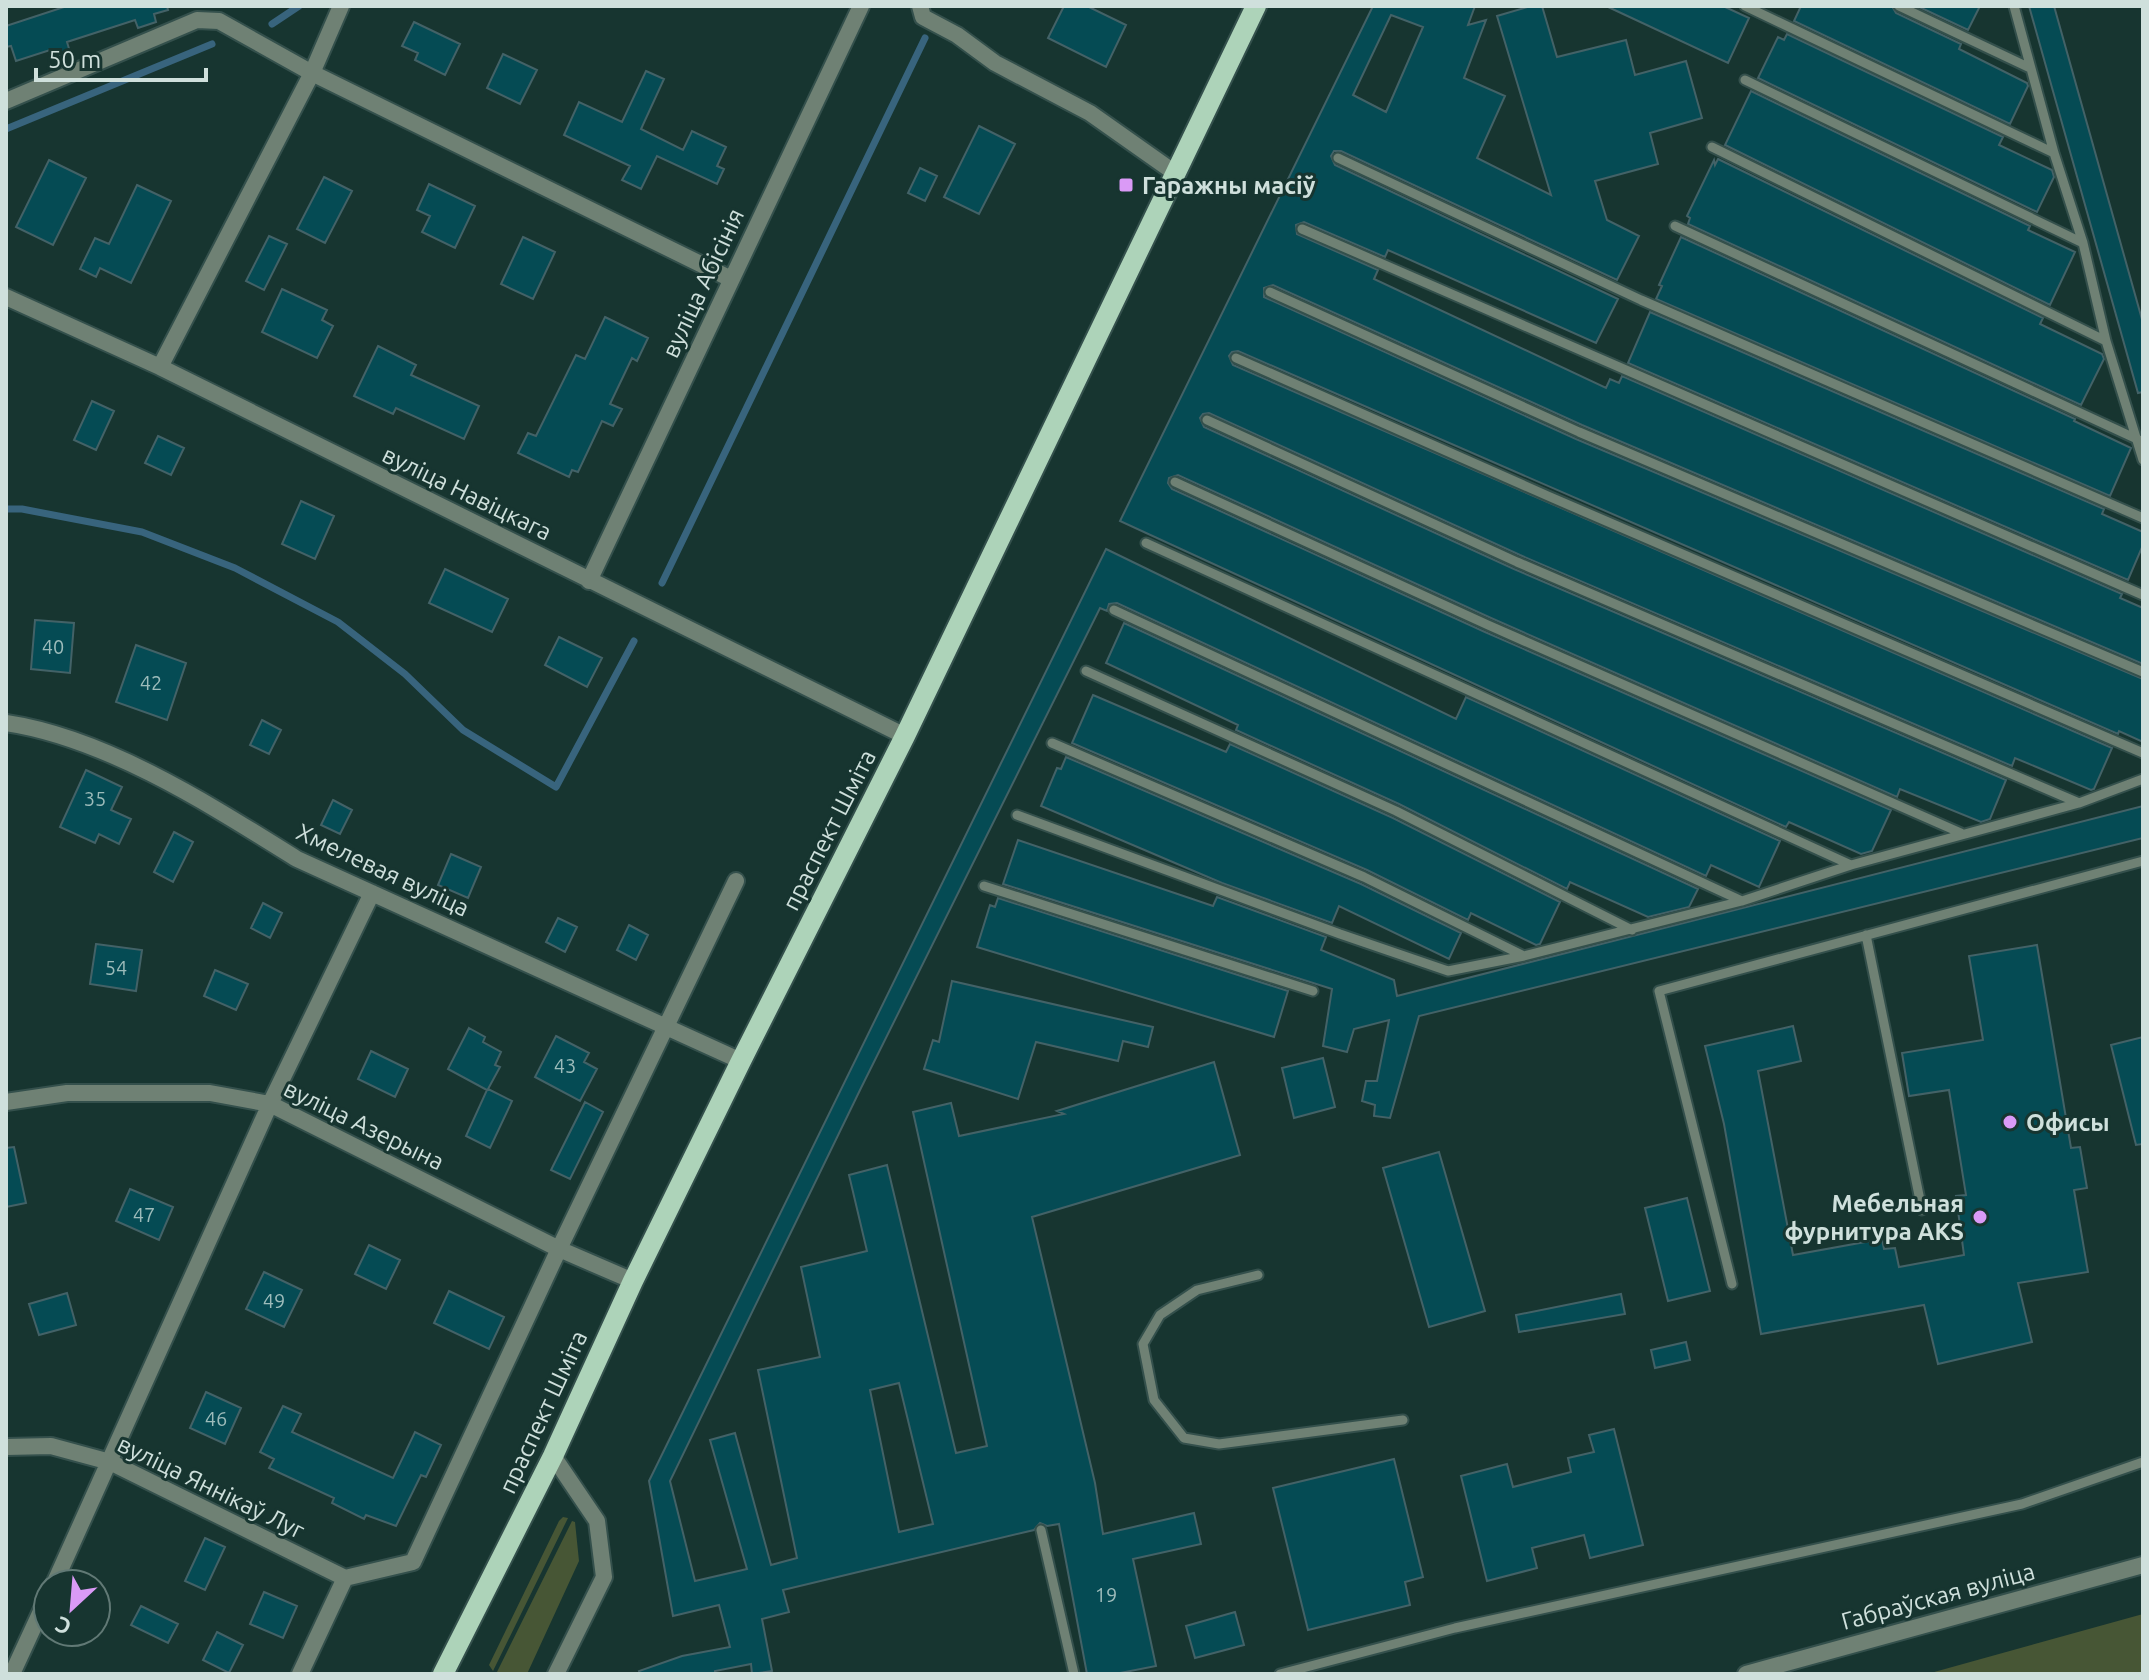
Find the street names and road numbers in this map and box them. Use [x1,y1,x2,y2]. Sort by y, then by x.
street label: вуліца Абісінія [657,204,749,362]
street label: вуліца Навіцкага [378,440,556,546]
street label: праспект Шміта [777,745,881,915]
street label: Хмелевая вуліца [292,818,474,922]
street label: вуліца Азерына [280,1075,448,1175]
street label: праспект Шміта [493,1326,593,1498]
street label: вуліца Яннікаў Луг [113,1430,309,1544]
street label: Габраўская вуліца [1838,1557,2038,1635]

